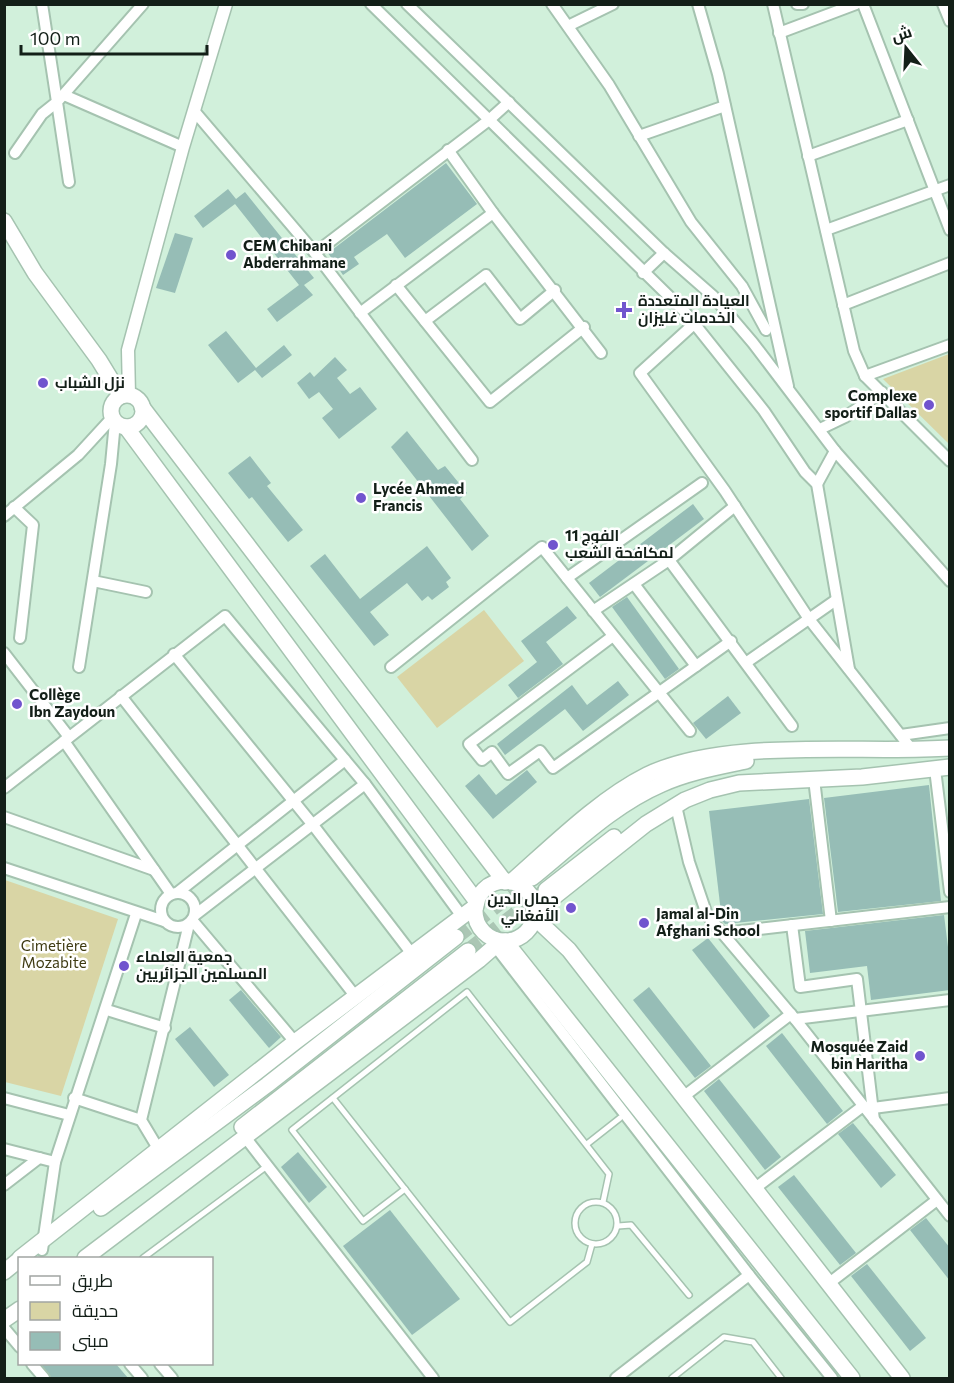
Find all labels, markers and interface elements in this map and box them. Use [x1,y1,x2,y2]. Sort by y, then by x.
scale bar [21,18,207,56]
north arrow [876,18,936,78]
text: ش [889,21,914,46]
text: 100 m [30,27,80,49]
place label: CEM Chibani Abderrahmane [243,236,346,271]
marker: CEM Chibani Abderrahmane [224,248,238,262]
place label: العيادة المتعددة الخدمات غليزان [638,291,750,327]
marker: العيادة المتعددة الخدمات غليزان [615,301,633,319]
place label: نزل الشباب [55,373,125,392]
marker: نزل الشباب [36,376,50,390]
place label: Complexe sportif Dallas [824,386,917,421]
marker: Complexe sportif Dallas [922,398,936,412]
place label: Lycée Ahmed Francis [373,479,464,514]
marker: Lycée Ahmed Francis [354,491,368,505]
place label: الفوج 11 لمكافحة الشعب [565,526,674,561]
marker: الفوج 11 لمكافحة الشعب [546,538,560,552]
place label: Collège Ibn Zaydoun [29,685,115,720]
marker: Collège Ibn Zaydoun [10,697,24,711]
place label: جمال الدين الأفغاني [487,889,559,928]
marker: جمال الدين الأفغاني [564,901,578,915]
place label: Jamal al-Din Afghani School [656,904,760,939]
marker: Jamal al-Din Afghani School [637,916,651,930]
park label: Cimetière Mozabite [21,936,87,971]
place label: جمعية العلماء المسلمين الجزائريين [136,947,267,983]
marker: جمعية العلماء المسلمين الجزائريين [117,959,131,973]
place label: Mosquée Zaid bin Haritha [811,1037,908,1072]
marker: Mosquée Zaid bin Haritha [913,1049,927,1063]
legend [18,1257,213,1365]
text: طريق [72,1269,113,1293]
text: حديقة [72,1299,118,1321]
text: مبنى [72,1329,109,1352]

